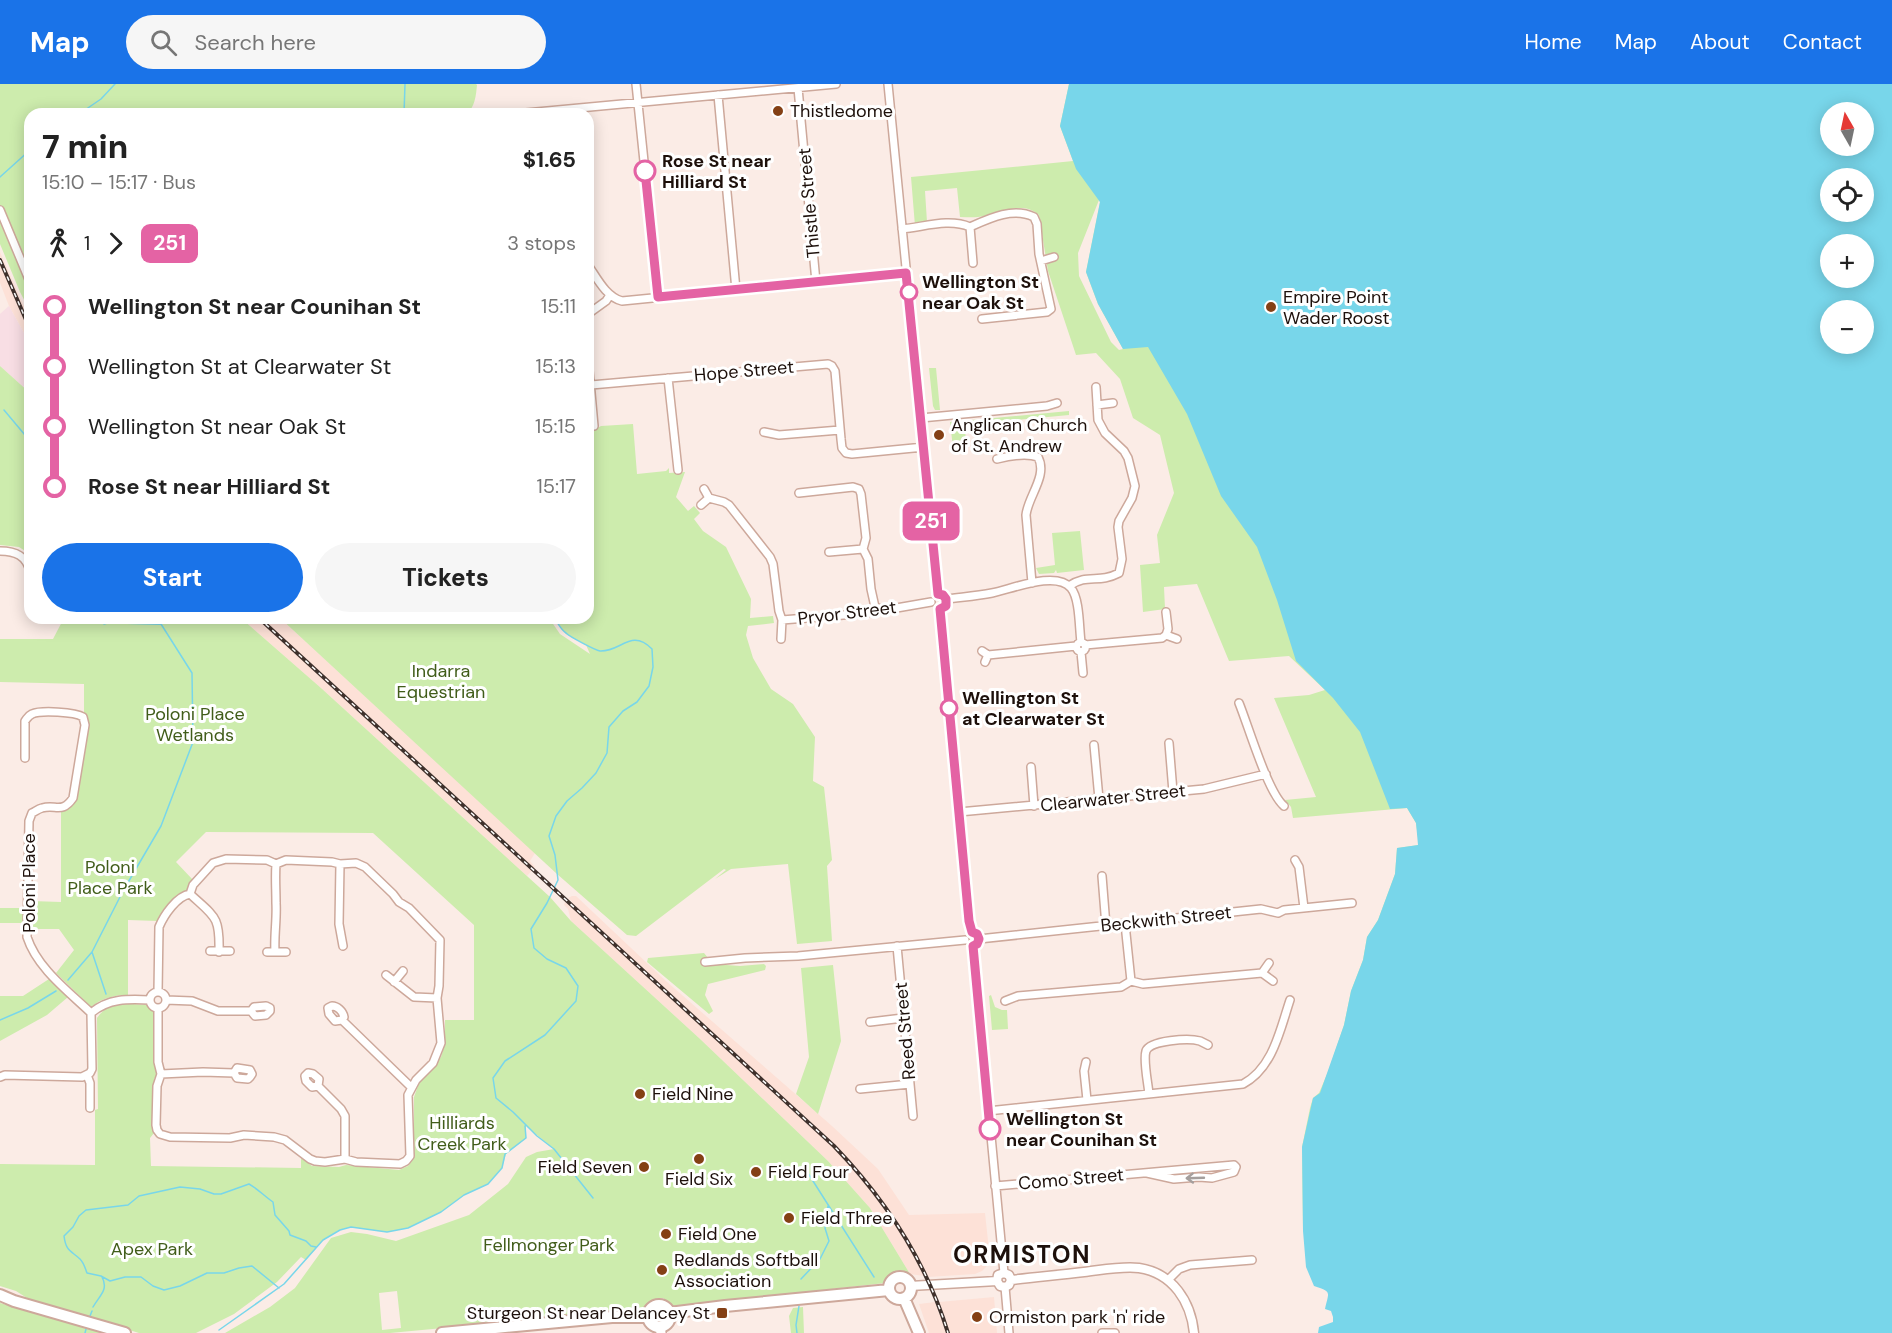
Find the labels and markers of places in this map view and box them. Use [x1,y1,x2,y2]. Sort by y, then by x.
place label: Thistledome [790,99,893,123]
marker: Thistledome [771,104,785,118]
place label: Rose St near Hilliard St [662,149,771,194]
marker: Rose St near Hilliard St [634,160,656,182]
place label: Wellington St near Oak St [922,270,1039,315]
marker: Wellington St near Oak St [900,283,918,301]
place label: Empire Point Wader Roost [1283,285,1390,330]
marker: Empire Point Wader Roost [1264,300,1278,314]
place label: Anglican Church of St. Andrew [951,413,1087,458]
marker: Anglican Church of St. Andrew [932,428,946,442]
place label: Wellington St at Clearwater St [962,686,1105,731]
marker: Wellington St at Clearwater St [940,699,958,717]
place label: Field Nine [652,1082,734,1106]
marker: Field Nine [633,1087,647,1101]
place label: Wellington St near Counihan St [1006,1107,1157,1152]
marker: Wellington St near Counihan St [979,1118,1001,1140]
marker: Field Six [692,1152,706,1166]
place label: Field Seven [538,1155,632,1179]
marker: Field Seven [637,1160,651,1174]
place label: Field Four [768,1160,850,1184]
marker: Field Four [749,1165,763,1179]
place label: Field Six [665,1167,733,1191]
place label: Field Three [801,1206,892,1230]
marker: Field Three [782,1211,796,1225]
place label: Field One [678,1222,757,1246]
marker: Field One [659,1227,673,1241]
place label: Redlands Softball Association [674,1248,818,1293]
marker: Redlands Softball Association [655,1263,669,1277]
place label: Sturgeon St near Delancey St [467,1301,710,1325]
place label: Ormiston park 'n' ride [989,1305,1165,1329]
marker: Sturgeon St near Delancey St [715,1306,729,1320]
marker: Ormiston park 'n' ride [970,1310,984,1324]

